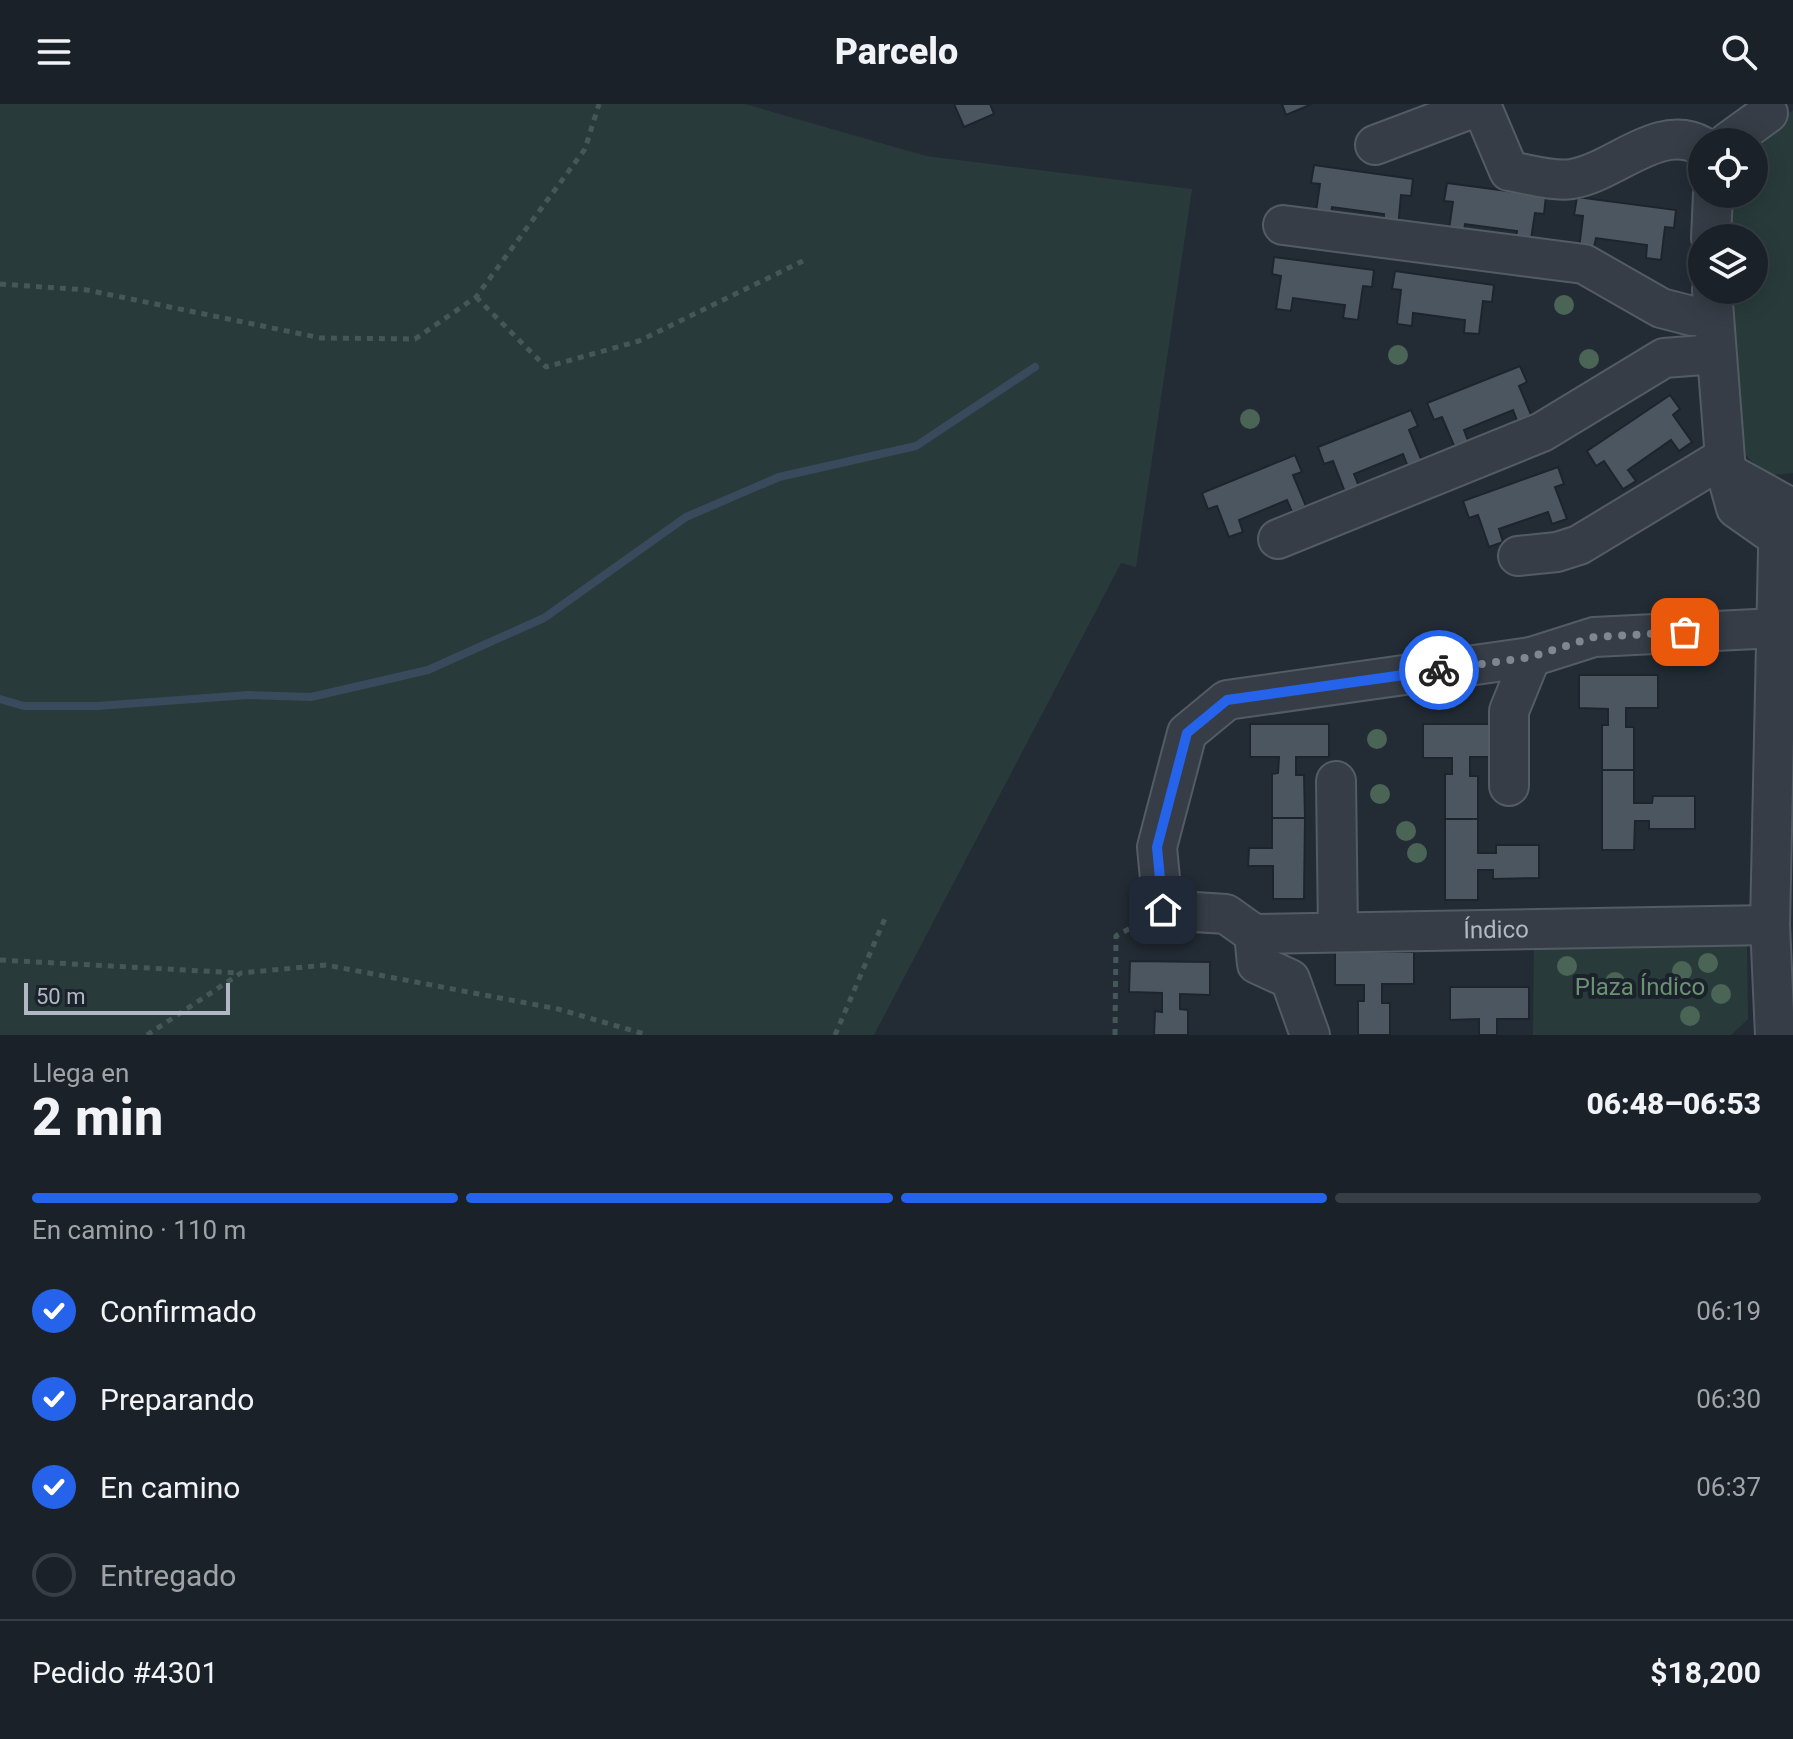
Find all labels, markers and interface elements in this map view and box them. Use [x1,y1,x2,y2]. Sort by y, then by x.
icon: menu [32,30,76,74]
icon: search [1717,30,1761,74]
text: Parcelo [835,31,958,73]
map controls [1688,128,1768,304]
button: locate [1688,128,1768,208]
button: layers [1688,224,1768,304]
pin [1651,598,1719,666]
icon: bag [1663,610,1707,654]
courier [1399,630,1479,710]
icon: bike [1417,648,1461,692]
pin [1129,876,1197,944]
icon: home [1141,888,1185,932]
street label: Índico [1463,915,1529,944]
park label: Plaza Índico [1575,973,1705,1001]
scale bar [24,979,230,1015]
text: 50 m [36,984,85,1009]
text: Llega en [32,1058,129,1088]
text: 06:48–06:53 [1586,1086,1761,1121]
text: 2 min [32,1087,163,1148]
text: En camino · 110 m [32,1215,246,1245]
icon: check [32,1289,76,1333]
text: Confirmado [100,1294,257,1329]
text: 06:19 [1696,1296,1761,1326]
icon: check [32,1377,76,1421]
text: Preparando [100,1382,254,1417]
text: 06:30 [1696,1384,1761,1414]
icon: check [32,1465,76,1509]
text: En camino [100,1470,240,1505]
text: 06:37 [1696,1472,1761,1502]
text: Entregado [100,1558,236,1593]
text: Pedido #4301 [32,1655,218,1690]
text: $18,200 [1650,1655,1761,1690]

